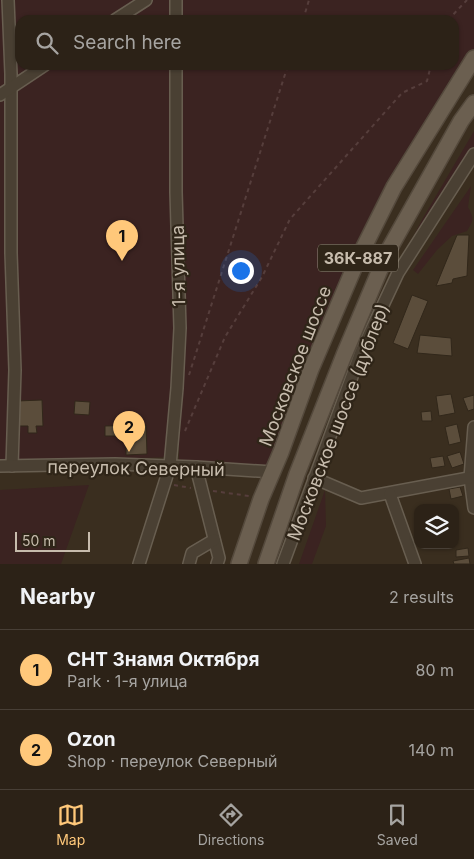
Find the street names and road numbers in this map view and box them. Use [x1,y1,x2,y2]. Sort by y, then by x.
street label: 1-я улица [167,225,189,307]
road number: 36К-887 [318,244,398,272]
street label: Московское шоссе [255,283,335,449]
street label: Московское шоссе (дублер) [283,300,393,544]
street label: переулок Северный [47,456,225,480]

